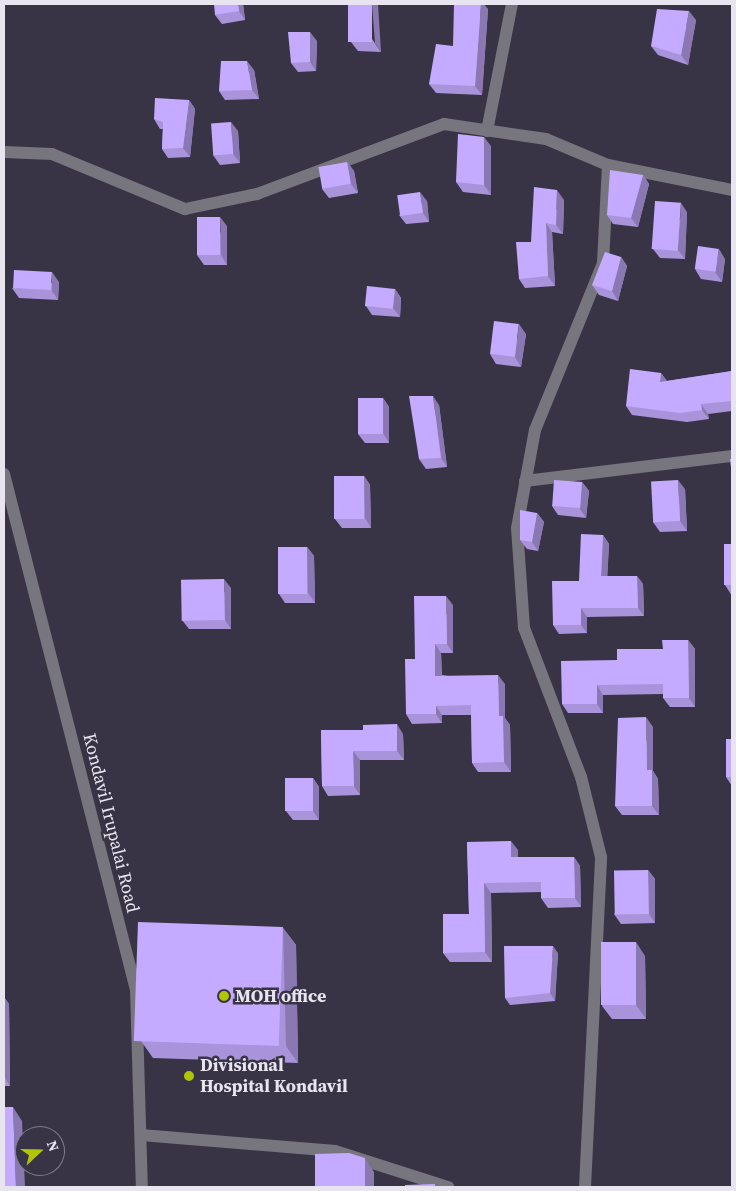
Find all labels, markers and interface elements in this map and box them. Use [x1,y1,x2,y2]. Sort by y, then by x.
street label: Kondavil Irupalai Road [78,731,144,915]
place label: MOH office [235,985,326,1007]
marker: MOH office [217,989,231,1003]
place label: Divisional Hospital Kondavil [200,1055,348,1098]
marker: Divisional Hospital Kondavil [182,1069,196,1083]
north arrow [15,1126,65,1176]
text: N [42,1138,64,1154]

